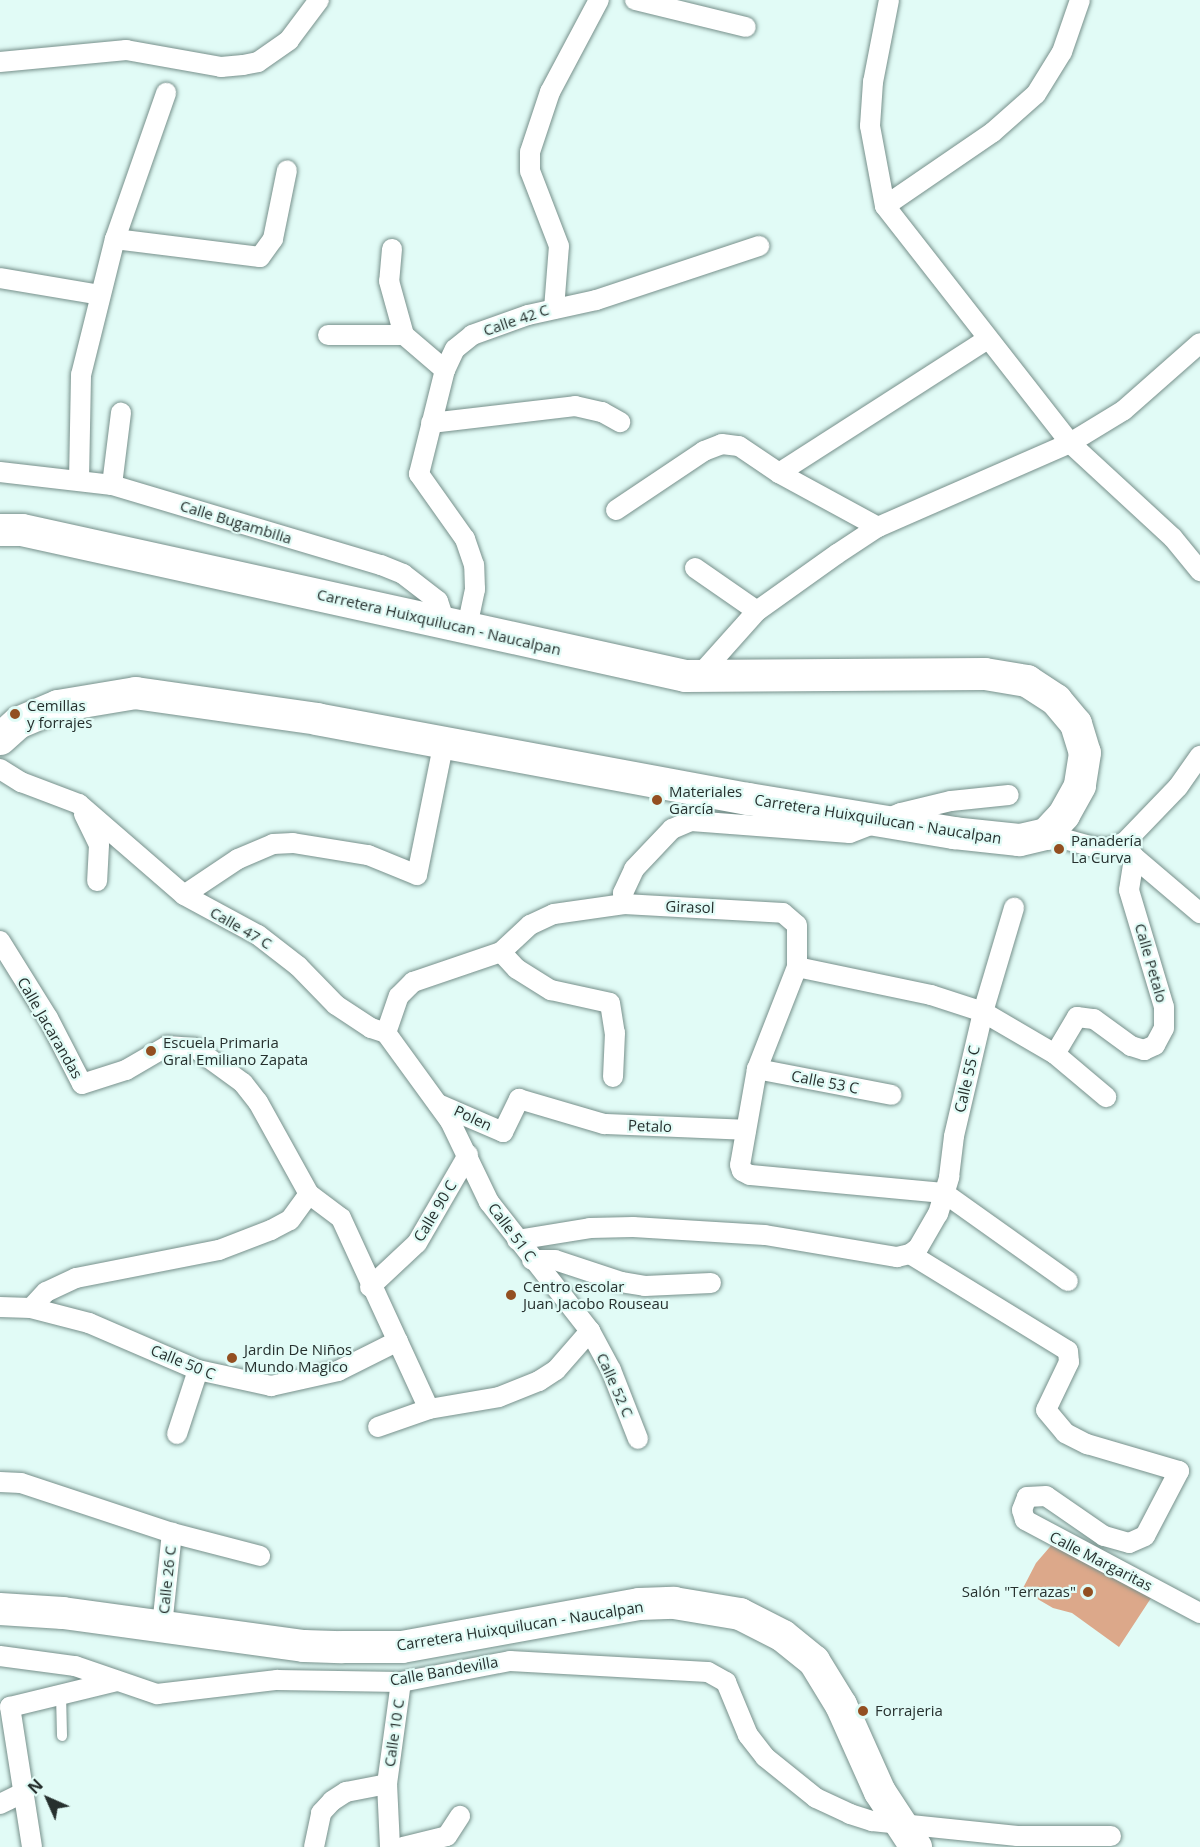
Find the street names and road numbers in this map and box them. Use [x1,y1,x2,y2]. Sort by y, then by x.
street label: Calle 42 C [481,300,551,340]
street label: Calle Bugambilia [178,496,294,548]
street label: Carretera Huixquilucan - Naucalpan [315,585,563,659]
street label: Carretera Huixquilucan - Naucalpan [753,791,1003,847]
street label: Girasol [665,897,715,917]
street label: Calle 47 C [207,903,275,953]
street label: Calle Petalo [1131,921,1171,1005]
street label: Calle Jacarandas [14,974,86,1082]
street label: Calle 55 C [951,1044,983,1114]
street label: Calle 53 C [790,1067,860,1097]
street label: Polen [451,1102,495,1134]
street label: Petalo [628,1116,672,1136]
street label: Calle 90 C [410,1177,460,1245]
street label: Calle 51 C [484,1199,540,1265]
street label: Calle 50 C [148,1341,218,1383]
street label: Calle 52 C [593,1350,637,1420]
street label: Calle Margaritas [1047,1527,1155,1595]
street label: Calle 26 C [154,1545,180,1615]
street label: Carretera Huixquilucan - Naucalpan [395,1598,645,1654]
street label: Calle Bandevilla [388,1653,500,1689]
street label: Calle 10 C [380,1698,408,1768]

